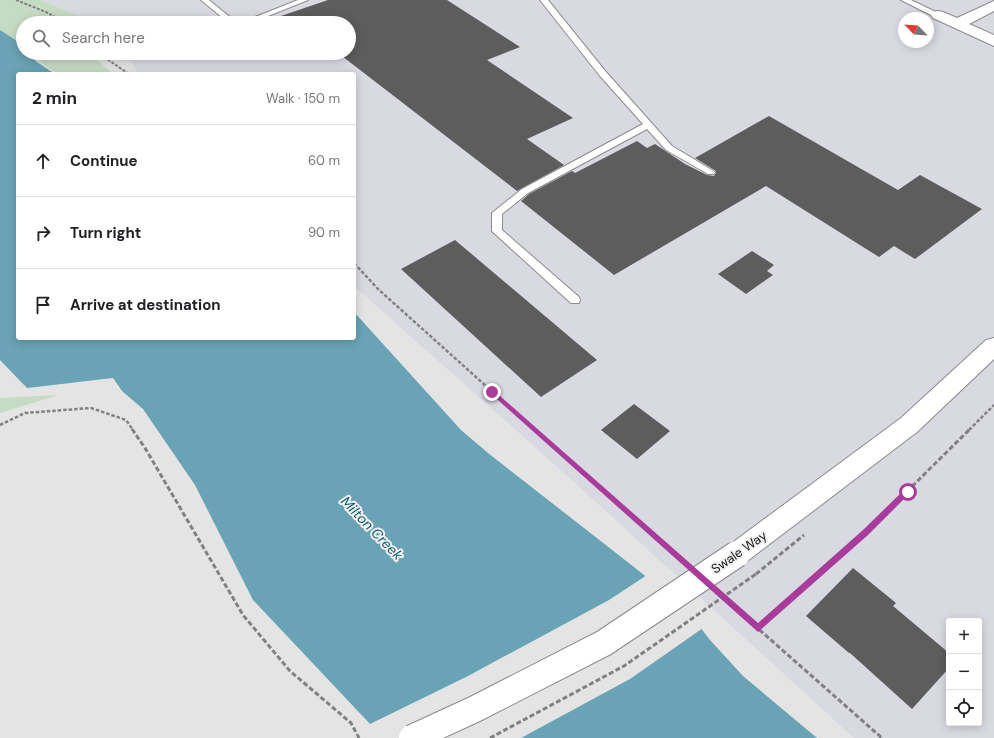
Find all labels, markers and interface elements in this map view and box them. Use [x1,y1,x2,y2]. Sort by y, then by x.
north arrow [898,12,934,48]
search box [16,16,356,60]
icon: search [30,27,52,49]
text: Search here [62,28,145,48]
text: 2 min [32,87,77,109]
text: Walk · 150 m [266,90,340,107]
icon: ahead [32,150,54,172]
text: Continue [70,151,138,171]
text: 60 m [308,152,340,169]
icon: right [32,222,54,244]
text: Turn right [70,223,141,243]
text: 90 m [308,224,340,241]
icon: arrive [32,294,54,316]
text: Arrive at destination [70,295,221,315]
route end [483,383,501,401]
route start [899,483,917,501]
water label: Milton Creek [337,492,408,564]
street label: Swale Way [708,527,770,577]
map controls [946,618,982,726]
button: + [946,618,982,654]
button: − [946,654,982,690]
button: locate [946,690,982,726]

